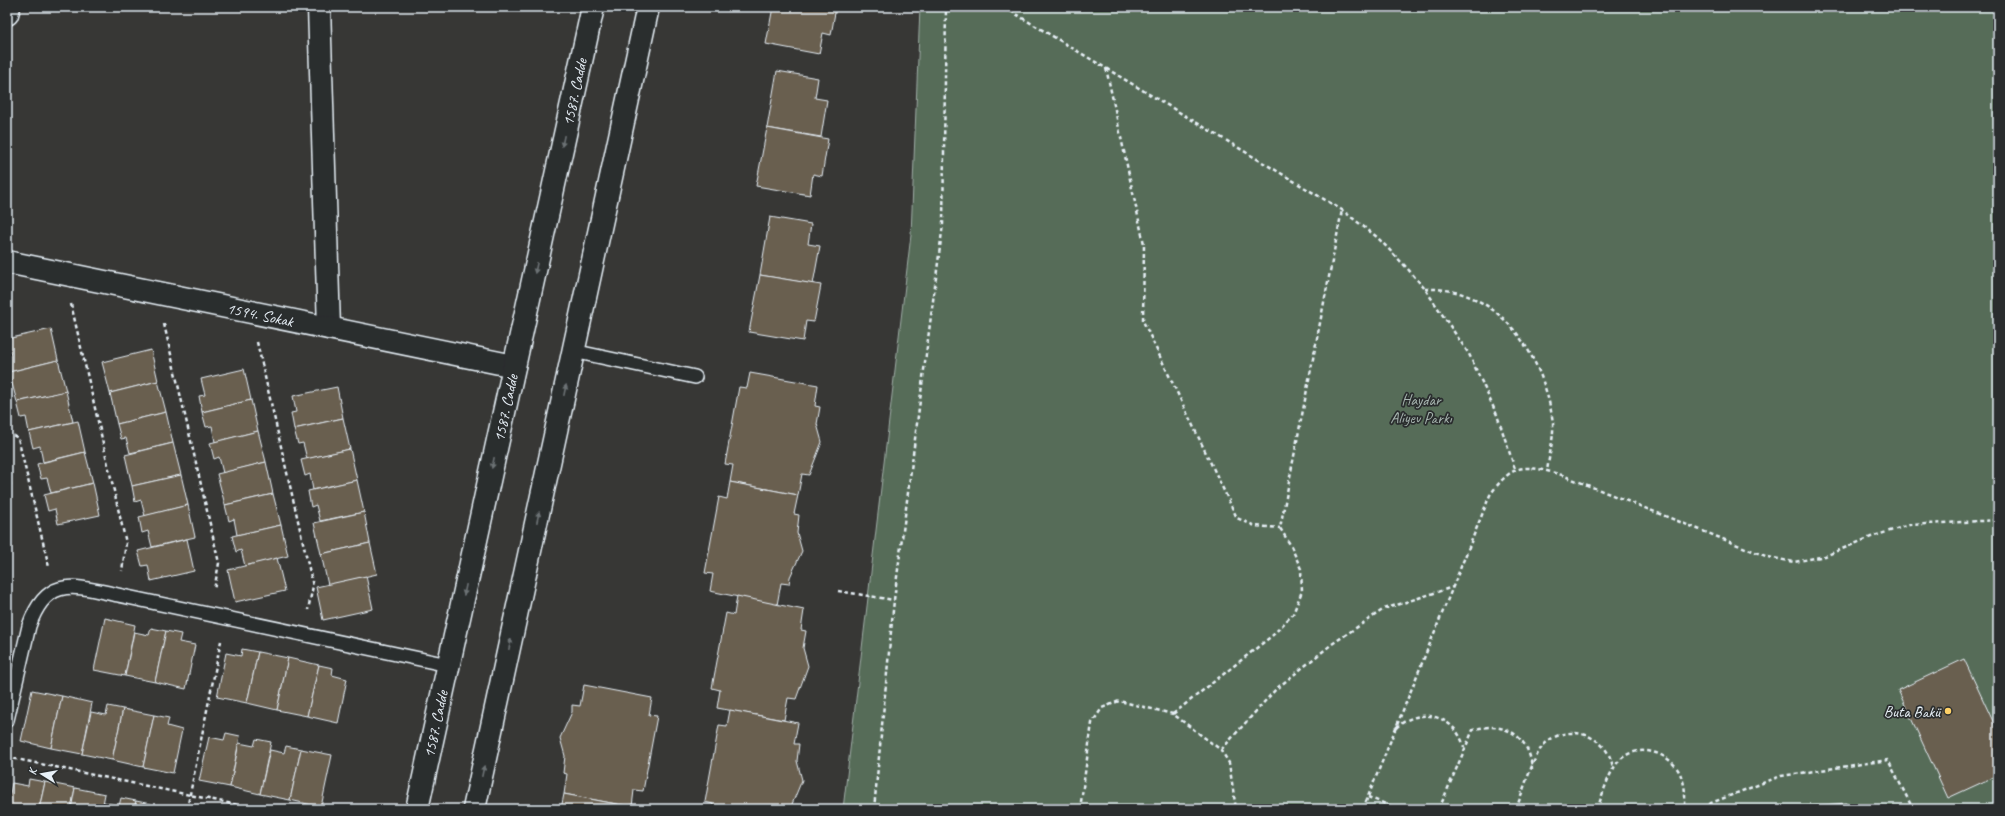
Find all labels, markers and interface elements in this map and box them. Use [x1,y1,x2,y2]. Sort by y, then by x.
street label: 1587. Cadde [558,55,592,128]
one-way arrow [560,135,566,147]
one-way arrow [532,262,538,274]
street label: 1594. Sokak [225,298,296,332]
street label: 1587. Cadde [489,371,523,444]
one-way arrow [562,384,568,396]
park label: Haydar Aliyev Parkı [1390,390,1453,428]
one-way arrow [489,457,495,469]
one-way arrow [535,511,541,523]
one-way arrow [461,584,467,596]
one-way arrow [508,638,514,650]
street label: 1587. Cadde [419,687,453,760]
place label: Buta Bakü [1884,702,1942,722]
marker: Buta Bakü [1943,706,1953,716]
north arrow [22,754,62,794]
one-way arrow [480,765,486,777]
text: K [25,766,40,776]

